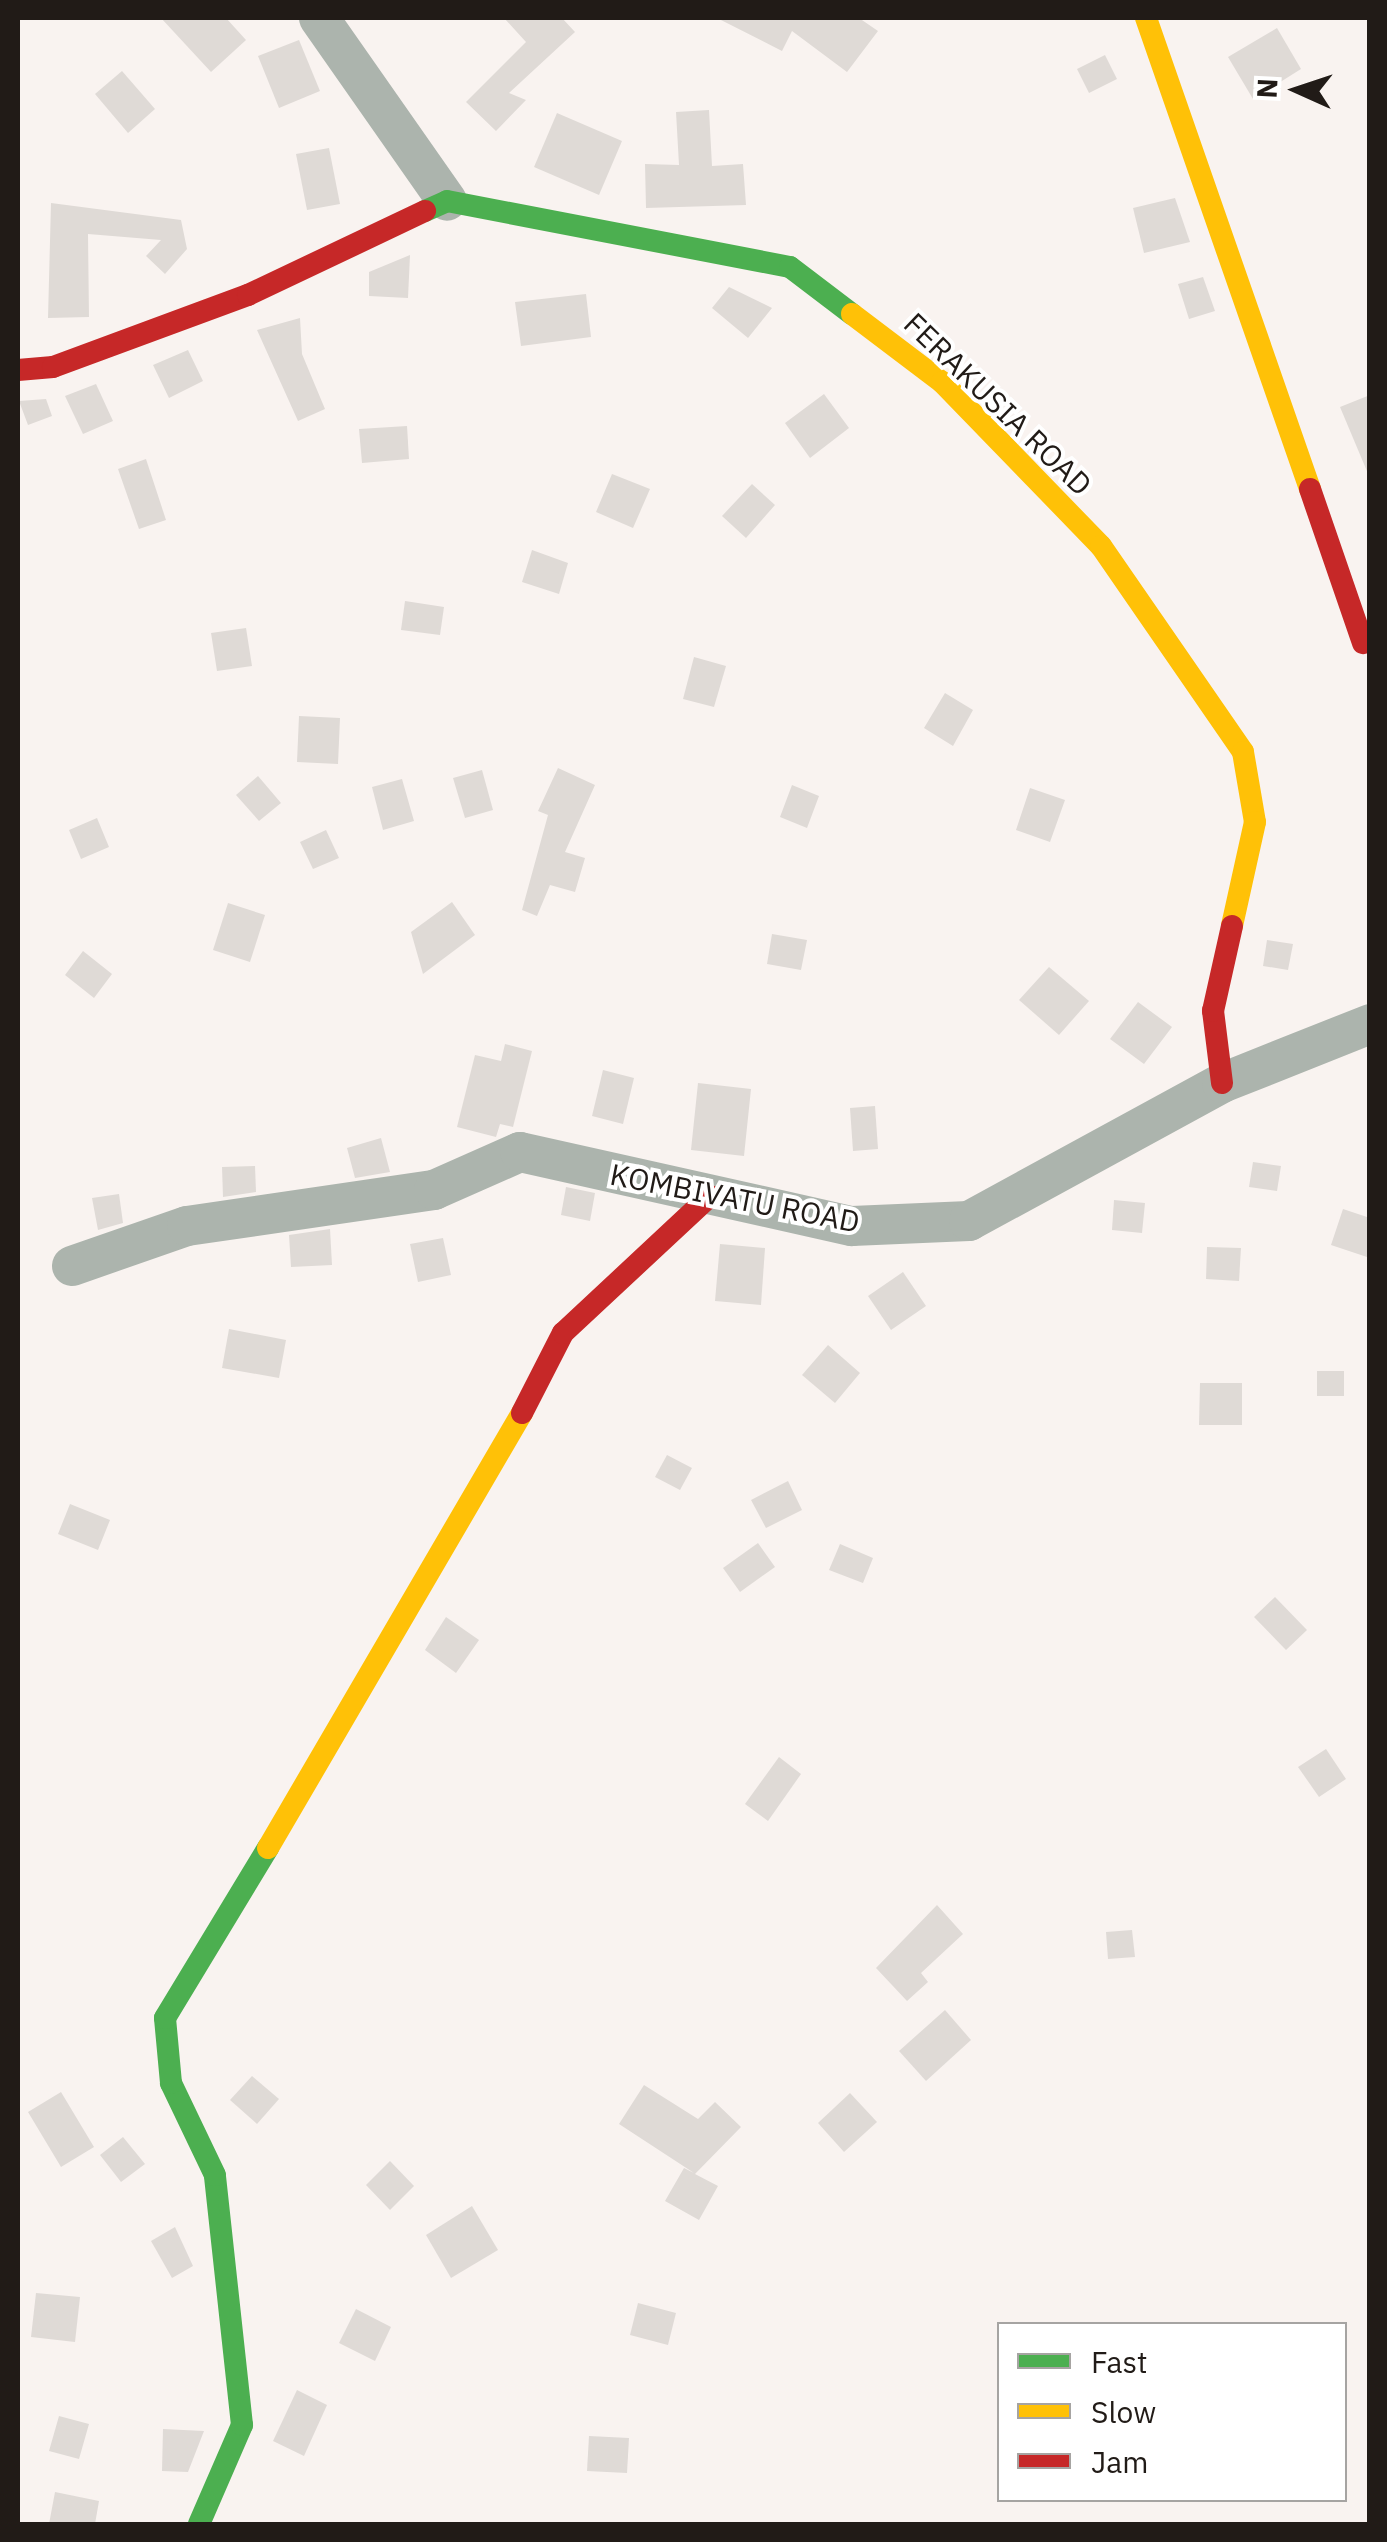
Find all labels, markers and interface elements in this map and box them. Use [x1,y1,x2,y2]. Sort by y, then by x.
north arrow [1247,40,1347,140]
text: N [1248,77,1286,99]
street label: FERAKUSIA ROAD [897,305,1099,503]
street label: KOMBIVATU ROAD [607,1156,863,1240]
legend [997,2322,1347,2502]
text: Fast [1091,2342,1148,2381]
text: Slow [1091,2392,1156,2431]
text: Jam [1091,2442,1149,2481]

